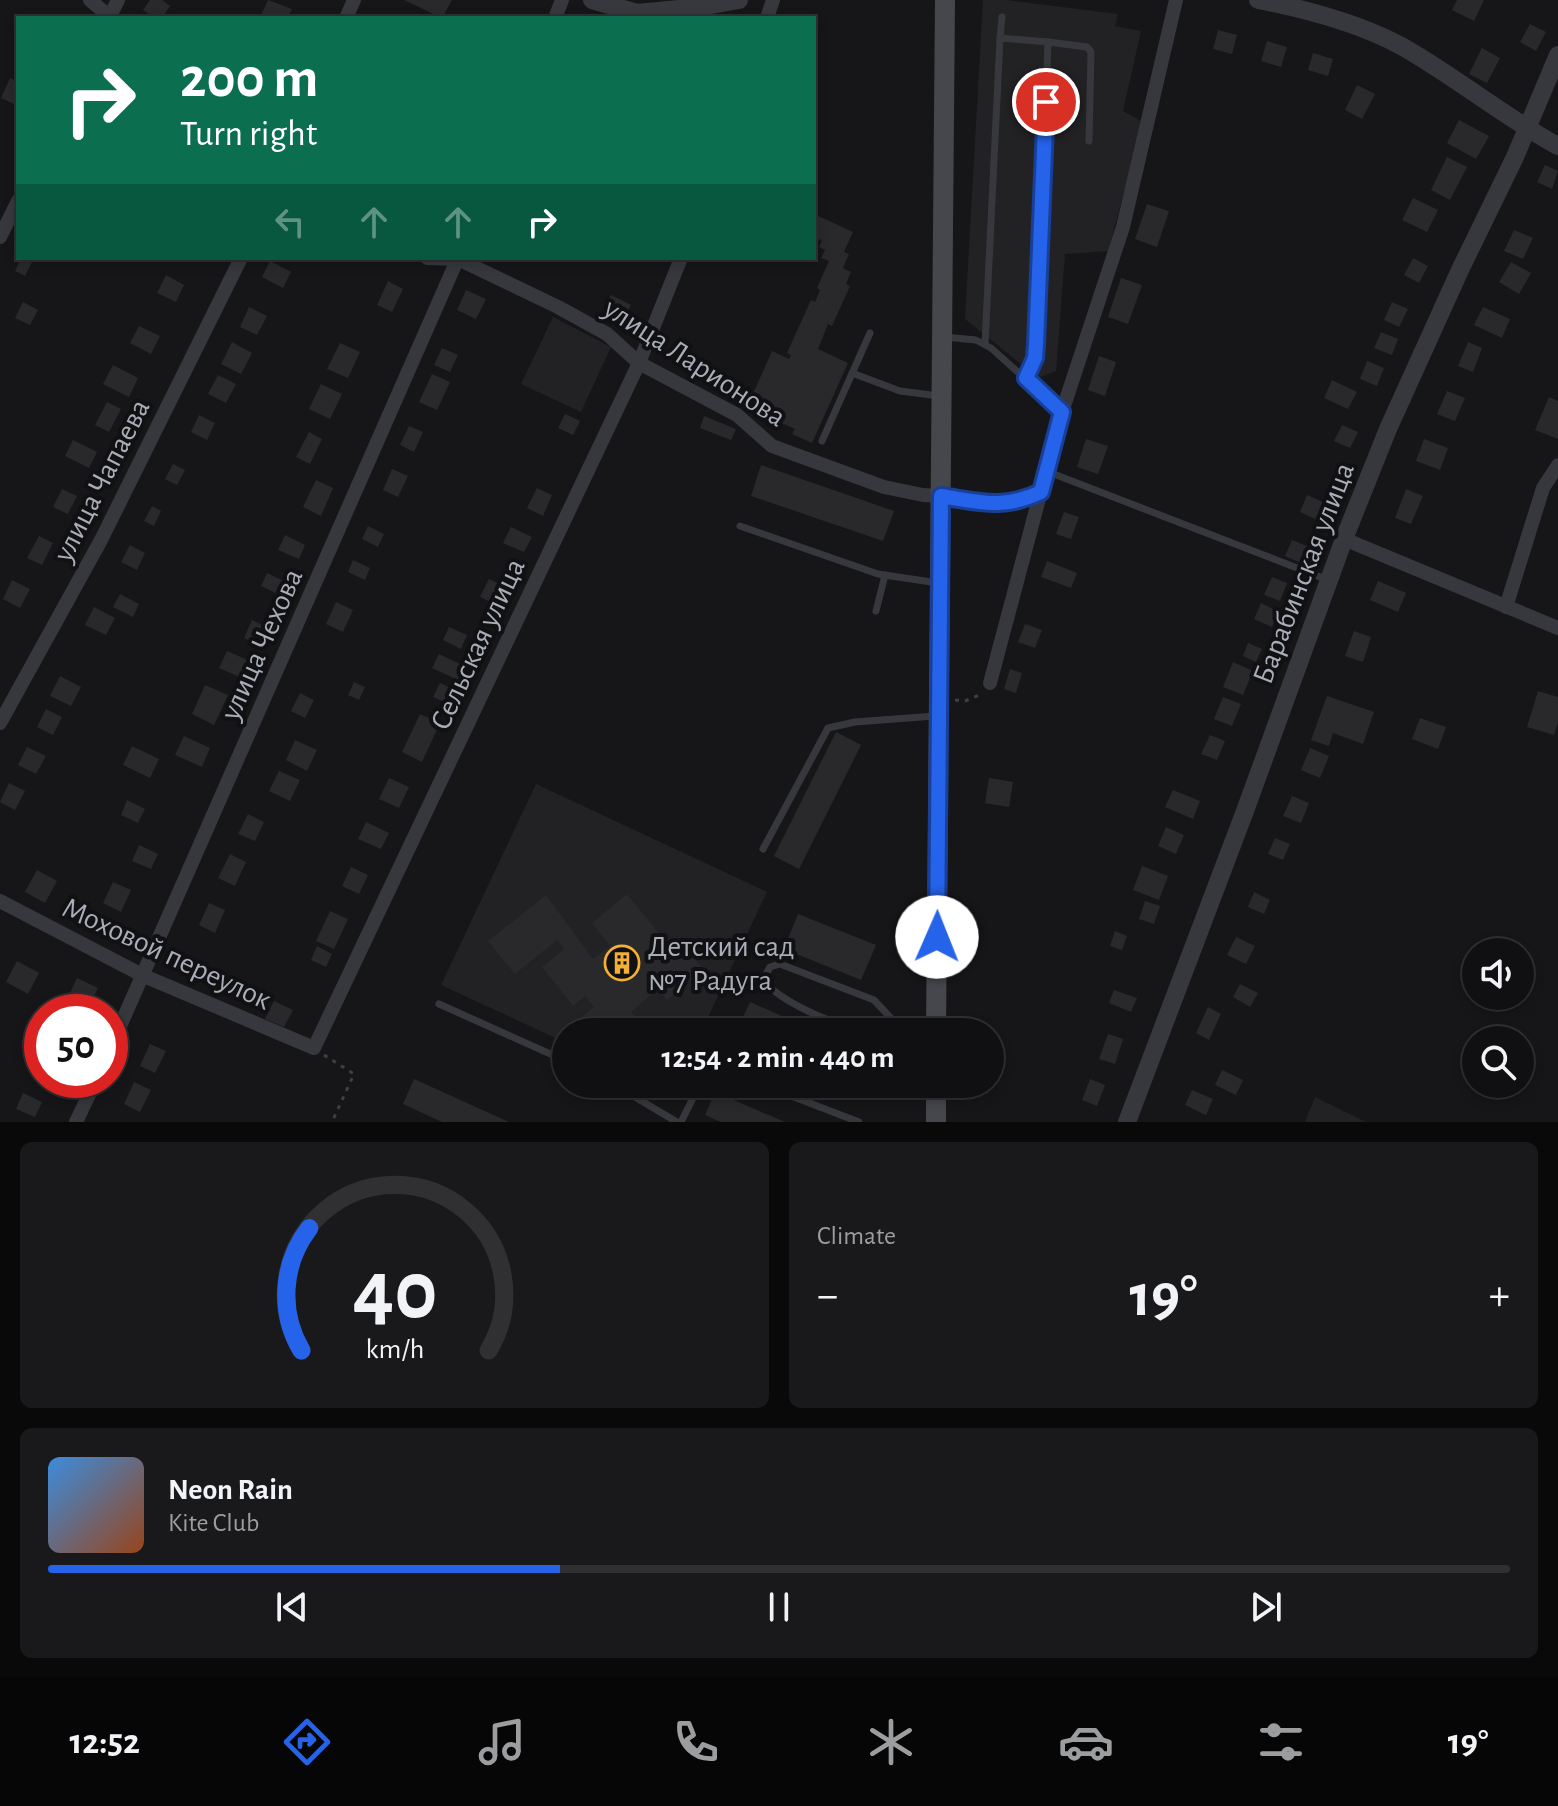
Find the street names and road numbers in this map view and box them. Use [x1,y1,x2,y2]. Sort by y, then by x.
street label: улица Ларионова [597,292,791,433]
street label: улица Чапаева [48,395,156,567]
street label: Барабинская улица [1248,458,1360,688]
street label: Сельская улица [425,554,531,735]
street label: улица Чехова [215,564,309,725]
street label: Моховой переулок [58,892,276,1015]

